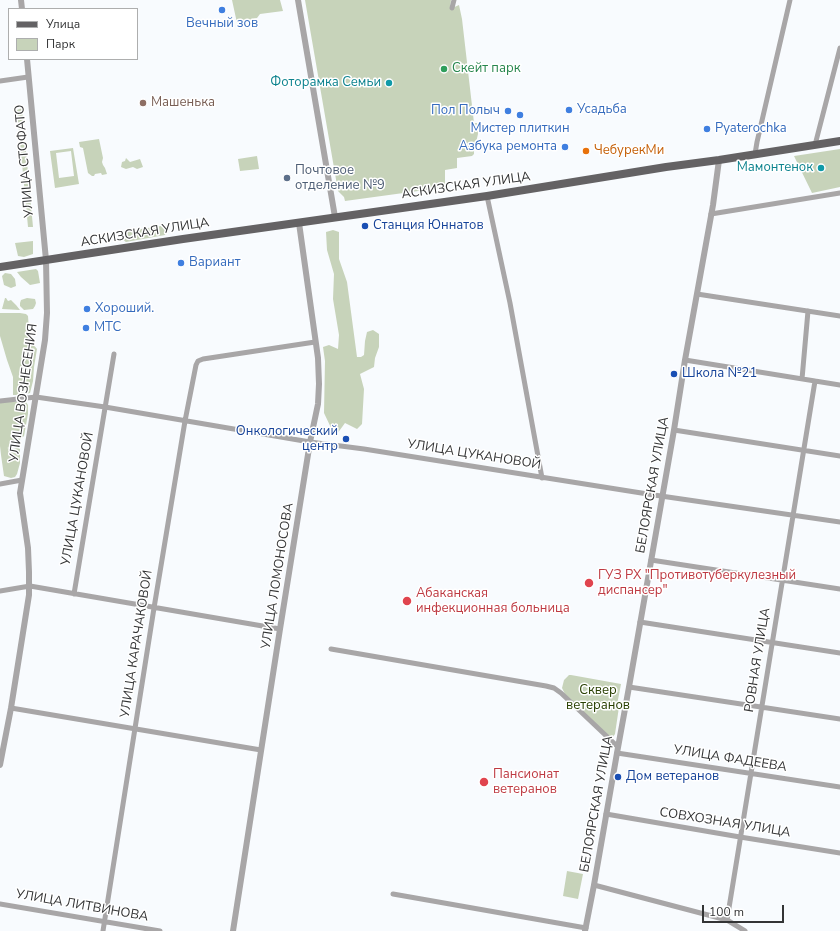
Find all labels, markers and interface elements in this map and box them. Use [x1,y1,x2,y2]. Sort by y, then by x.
marker: Вечный зов [217,5,227,15]
legend [8,8,138,60]
text: Улица [46,16,80,32]
place label: Вечный зов [186,16,258,32]
text: Парк [46,36,75,52]
place label: Скейт парк [452,61,520,77]
marker: Скейт парк [439,64,449,74]
place label: Фоторамка Семьи [270,75,381,91]
marker: Фоторамка Семьи [384,78,394,88]
place label: Машенька [151,95,215,111]
marker: Машенька [138,98,148,108]
place label: Усадьба [577,102,627,118]
place label: Пол Полыч [431,103,500,119]
street label: УЛИЦА СТОФАТО [12,104,38,218]
marker: Усадьба [564,105,574,115]
marker: Пол Полыч [503,106,513,116]
marker: Мистер плиткин [515,110,525,120]
place label: Мистер плиткин [470,121,570,137]
place label: Pyaterochka [715,121,787,137]
marker: Pyaterochka [702,124,712,134]
place label: Азбука ремонта [459,139,557,155]
marker: Азбука ремонта [560,142,570,152]
place label: ЧебурекМи [594,143,664,159]
marker: ЧебурекМи [581,146,591,156]
place label: Мамонтенок [737,160,813,176]
place label: Почтовое отделение №9 [295,163,385,194]
marker: Мамонтенок [816,163,826,173]
street label: АСКИЗСКАЯ УЛИЦА [401,169,531,203]
marker: Почтовое отделение №9 [282,173,292,183]
street label: АСКИЗСКАЯ УЛИЦА [80,215,210,251]
place label: Станция Юннатов [373,218,484,234]
marker: Станция Юннатов [360,221,370,231]
place label: Вариант [189,255,241,271]
marker: Вариант [176,258,186,268]
place label: Хороший. [95,301,154,317]
marker: Хороший. [82,304,92,314]
place label: МТС [94,320,121,336]
street label: УЛИЦА ВОЗНЕСЕНИЯ [7,323,41,463]
marker: МТС [81,323,91,333]
place label: Школа №21 [682,366,757,382]
marker: Школа №21 [669,369,679,379]
street label: БЕЛОЯРСКАЯ УЛИЦА [633,416,673,554]
place label: Онкологический центр [236,424,338,455]
street label: УЛИЦА ЦУКАНОВОЙ [59,431,97,567]
marker: Онкологический центр [341,434,351,444]
street label: УЛИЦА ЦУКАНОВОЙ [406,437,542,473]
street label: УЛИЦА ЛОМОНОСОВА [259,502,297,650]
place label: ГУЗ РХ "Противотуберкулезный диспансер" [598,568,796,599]
street label: УЛИЦА КАРАЧАКОВОЙ [118,569,156,719]
marker: ГУЗ РХ "Противотуберкулезный диспансер" [583,577,595,589]
place label: Абаканская инфекционная больница [416,586,570,617]
marker: Абаканская инфекционная больница [401,595,413,607]
street label: РОВНАЯ УЛИЦА [742,607,774,713]
park label: Сквер ветеранов [566,683,630,714]
street label: БЕЛОЯРСКАЯ УЛИЦА [577,735,617,873]
street label: УЛИЦА ФАДЕЕВА [672,742,788,776]
place label: Пансионат ветеранов [493,767,559,798]
place label: Дом ветеранов [626,769,719,785]
marker: Дом ветеранов [613,772,623,782]
marker: Пансионат ветеранов [478,776,490,788]
street label: СОВХОЗНАЯ УЛИЦА [658,805,792,841]
street label: УЛИЦА ЛИТВИНОВА [15,887,149,925]
scale bar [704,897,786,923]
text: 100 m [709,904,744,920]

